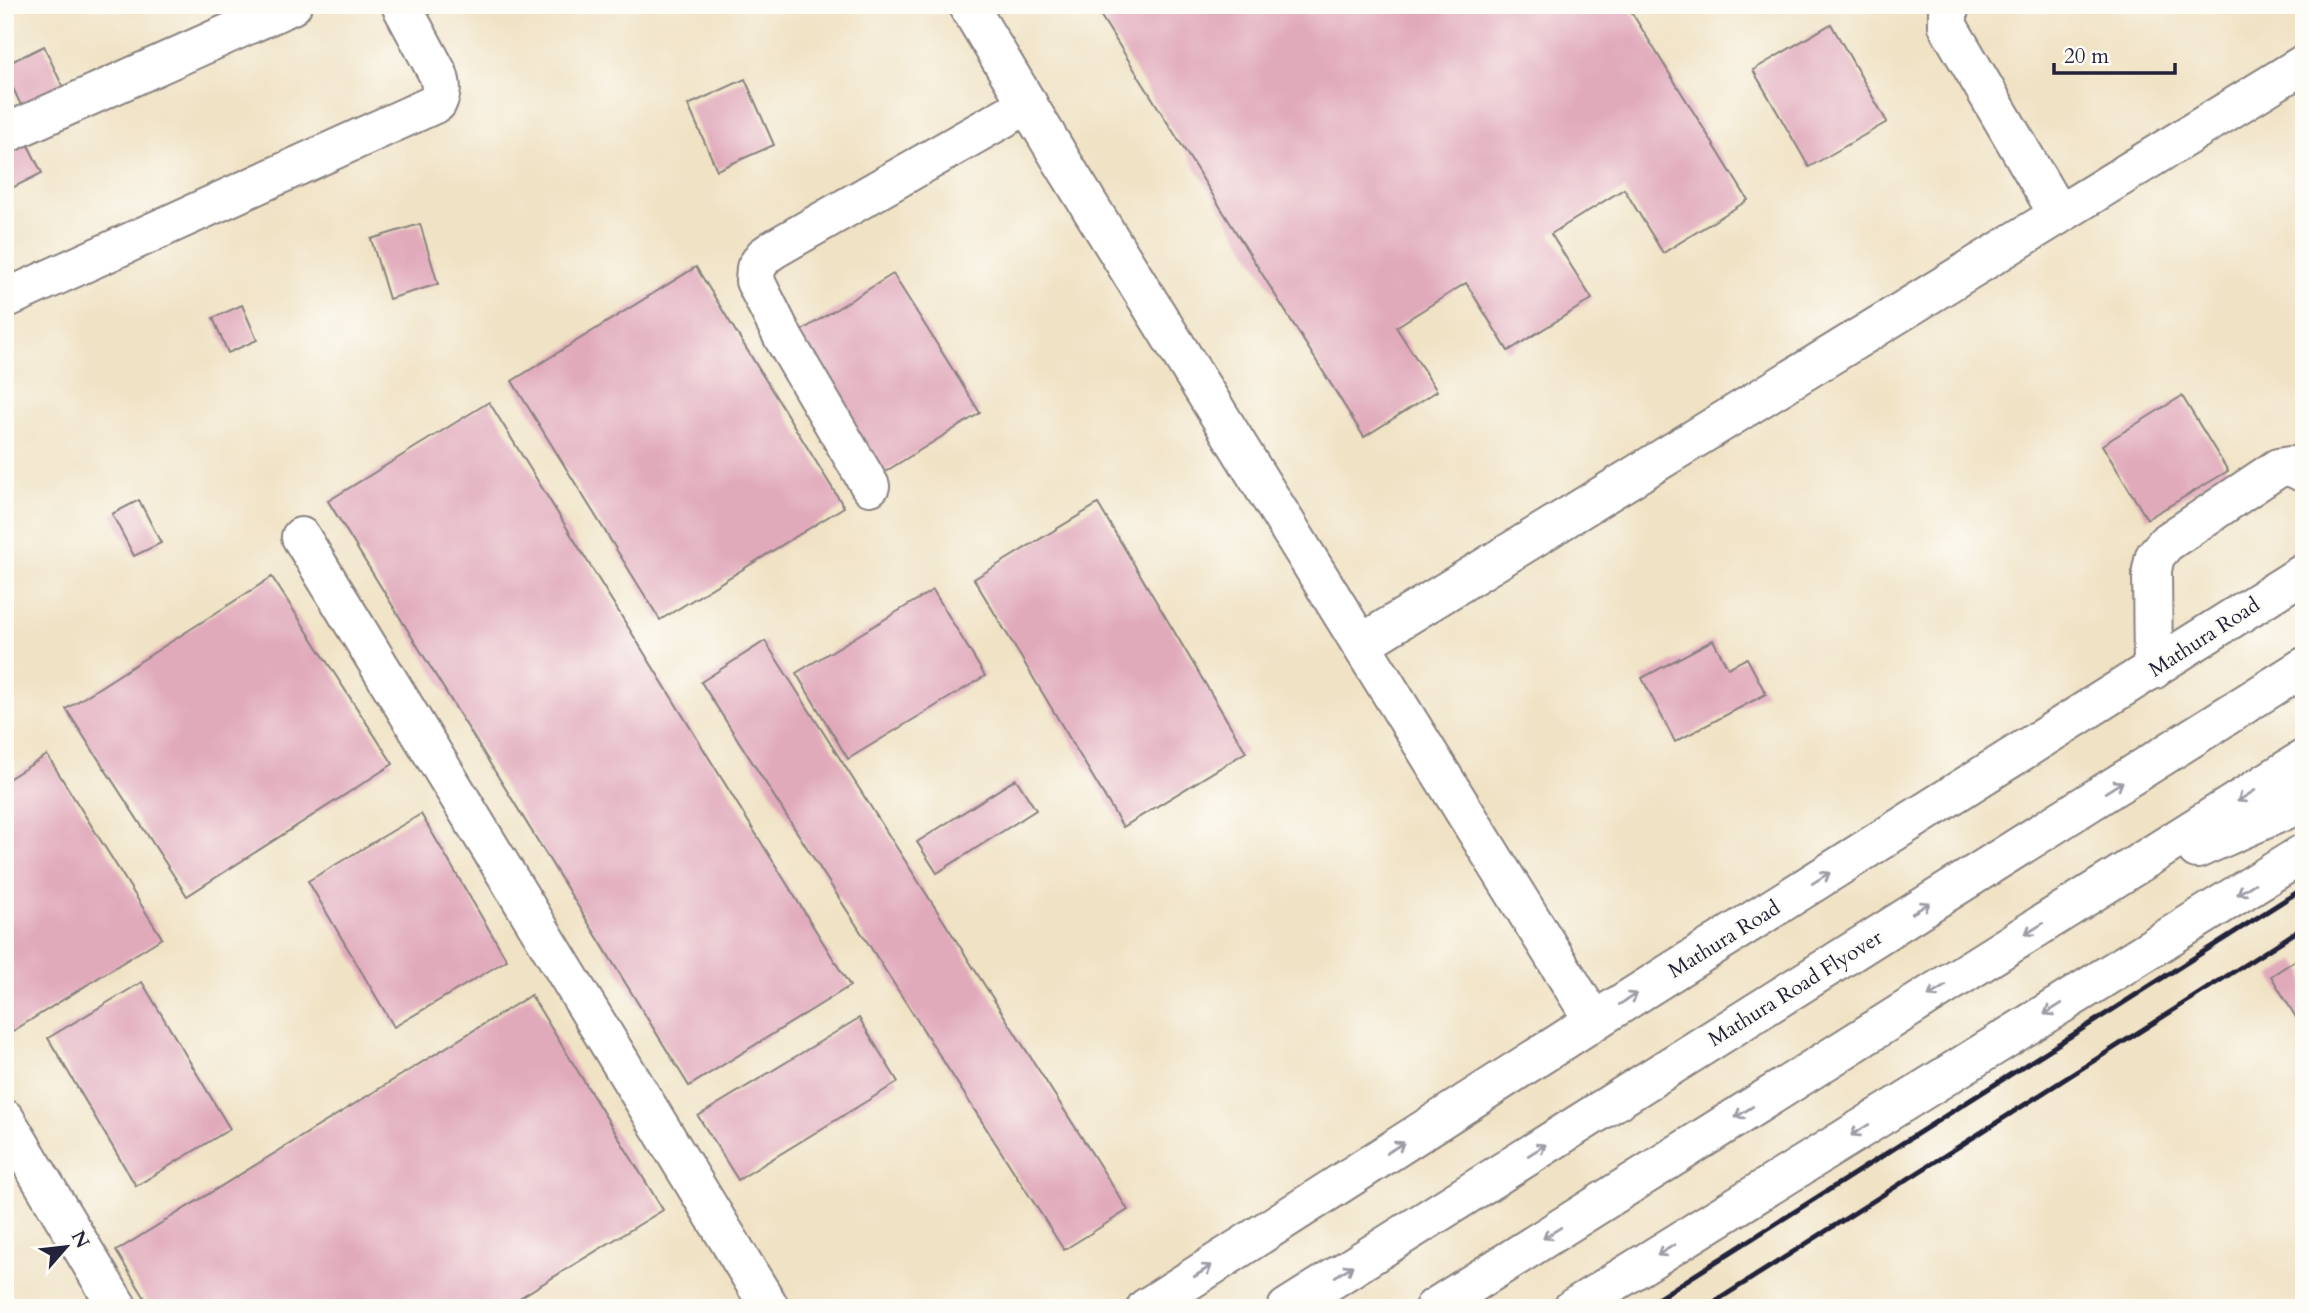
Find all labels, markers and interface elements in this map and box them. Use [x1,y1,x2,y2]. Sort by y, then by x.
scale bar [2054,32,2174,76]
text: 20 m [2064,42,2109,71]
street label: Mathura Road [2143,591,2265,684]
one-way arrow [2103,779,2123,793]
one-way arrow [2237,788,2256,803]
one-way arrow [1810,871,1830,885]
one-way arrow [2236,883,2256,897]
street label: Mathura Road [1663,893,1786,985]
one-way arrow [1911,901,1930,916]
one-way arrow [2025,922,2045,936]
street label: Mathura Road Flyover [1703,923,1888,1054]
one-way arrow [1927,984,1947,998]
one-way arrow [1618,992,1637,1007]
one-way arrow [2043,1003,2063,1017]
one-way arrow [1735,1105,1754,1120]
one-way arrow [1850,1123,1870,1137]
one-way arrow [1385,1141,1404,1156]
one-way arrow [1527,1143,1546,1158]
north arrow [32,1212,102,1282]
text: N [65,1226,96,1253]
one-way arrow [1542,1227,1562,1241]
one-way arrow [1657,1243,1677,1257]
one-way arrow [1193,1264,1213,1278]
one-way arrow [1334,1264,1354,1278]

